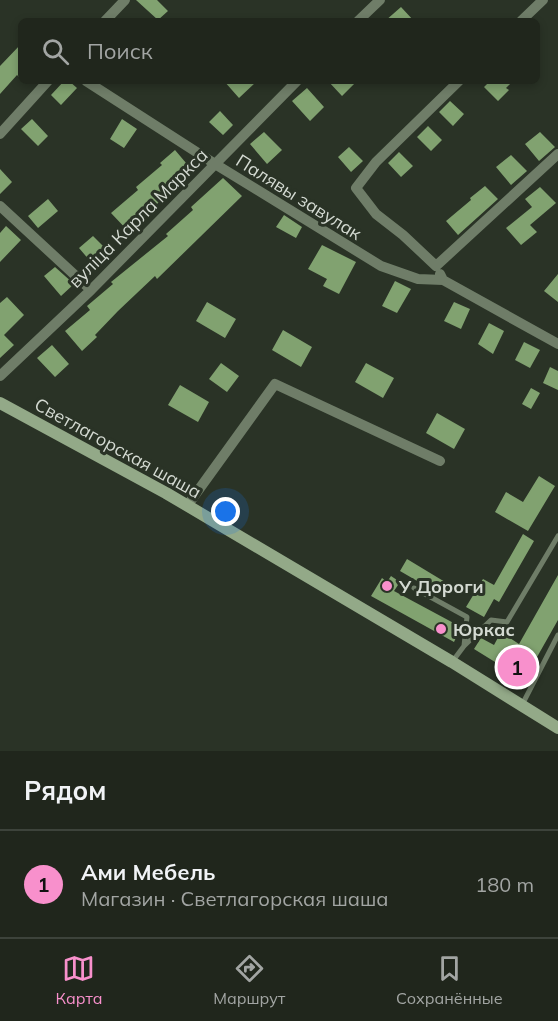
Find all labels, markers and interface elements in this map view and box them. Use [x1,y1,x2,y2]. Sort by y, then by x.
search box [18,18,540,84]
icon: search [39,35,72,68]
text: Поиск [87,37,153,65]
street label: вуліца Карла Маркса [63,143,213,293]
street label: Палявы завулак [232,149,366,245]
street label: Светлагорская шаша [31,393,205,503]
your location [211,497,240,526]
place label: У Дороги [398,575,484,598]
marker: У Дороги [380,579,394,593]
place label: Юркас [453,618,515,641]
marker: Юркас [434,622,448,636]
pin: 1 [498,644,536,690]
text: Рядом [24,774,107,807]
text: Ами Мебель [81,858,215,886]
text: 1 [38,872,50,897]
text: 180 m [475,872,534,897]
text: Магазин · Светлагорская шаша [81,886,389,911]
tab: Карта [55,952,102,1008]
tab: Маршрут [213,952,285,1008]
tab: Сохранённые [396,952,503,1008]

